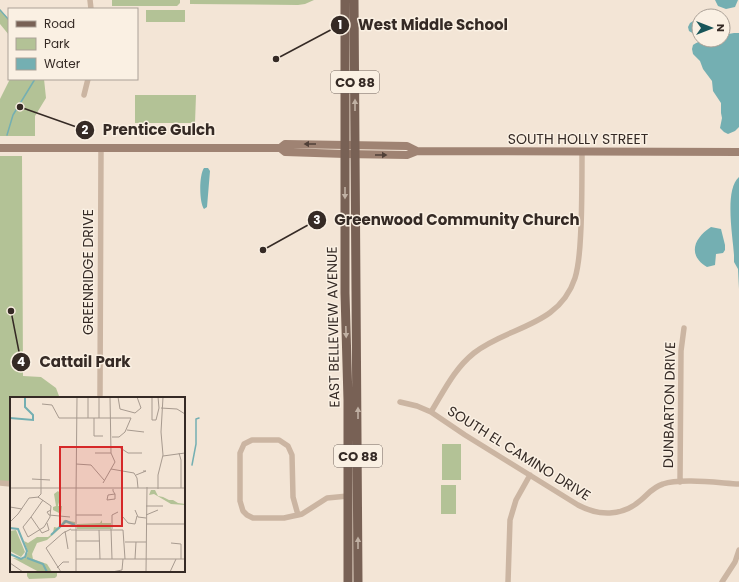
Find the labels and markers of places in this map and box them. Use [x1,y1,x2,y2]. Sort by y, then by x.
callout: West Middle School [330,11,516,38]
callout: Prentice Gulch [75,116,224,143]
callout: Greenwood Community Church [307,206,588,233]
callout: Cattail Park [11,349,138,376]

